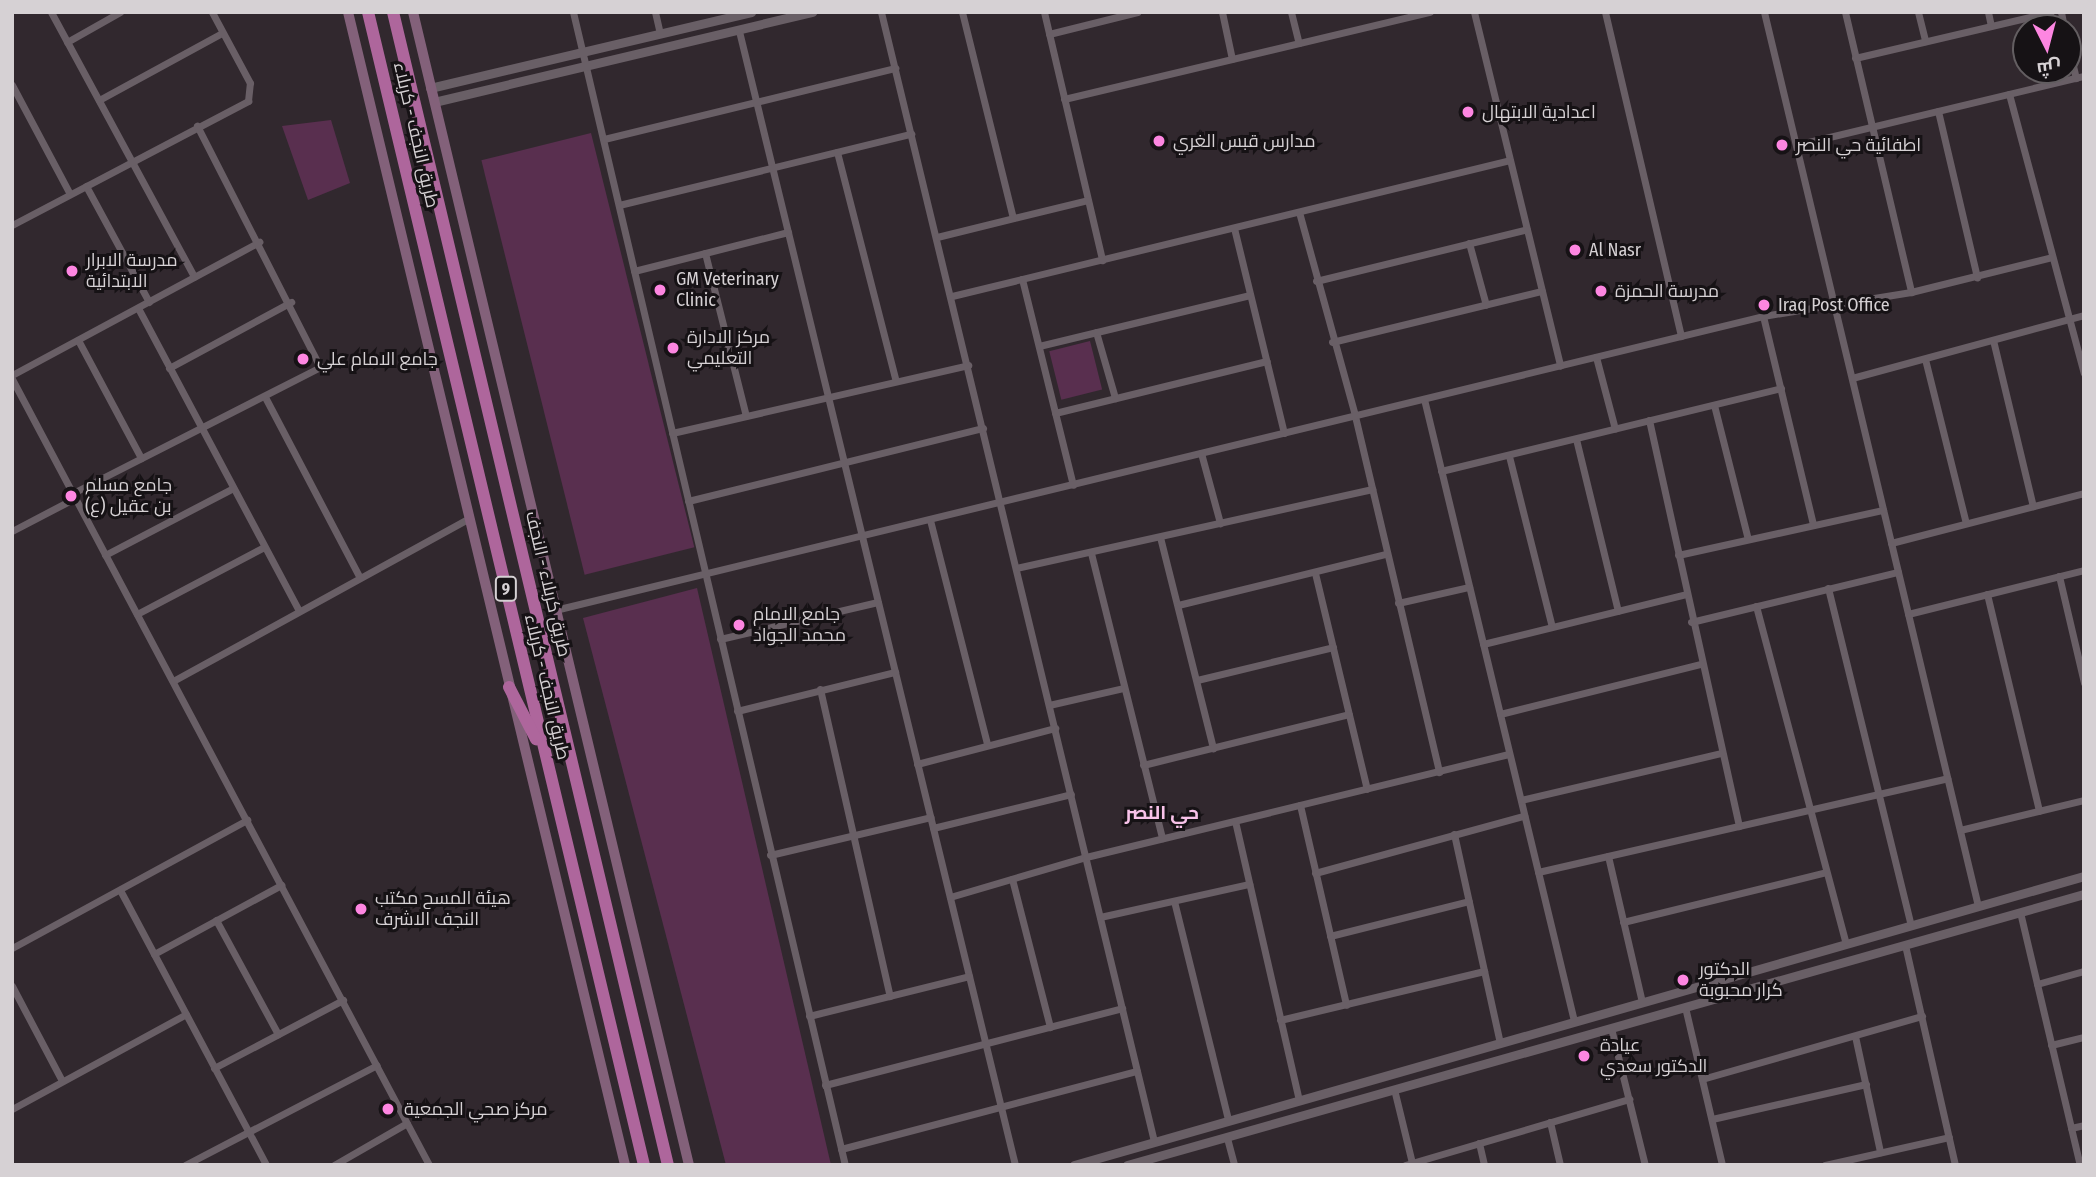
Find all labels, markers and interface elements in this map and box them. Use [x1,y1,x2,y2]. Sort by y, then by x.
north arrow [2012,14,2082,84]
text: ش [2036,56,2062,81]
street label: طريق النجف - کربلاء [389,60,443,210]
place label: اعدادية الابتهال [1482,101,1596,123]
marker: اعدادية الابتهال [1460,104,1476,120]
place label: مدارس قبس الغري [1173,130,1315,152]
marker: مدارس قبس الغري [1151,133,1167,149]
place label: اطفائية حي النصر [1796,134,1921,156]
marker: اطفائية حي النصر [1774,137,1790,153]
place label: Al Nasr [1589,239,1641,261]
marker: Al Nasr [1567,242,1583,258]
place label: مدرسة الابرار الابتدائية [86,250,178,292]
marker: مدرسة الابرار الابتدائية [64,263,80,279]
place label: GM Veterinary Clinic [676,269,779,312]
marker: GM Veterinary Clinic [650,280,670,300]
place label: مدرسة الحمزة [1615,280,1719,302]
marker: مدرسة الحمزة [1593,283,1609,299]
place label: Iraq Post Office [1778,294,1890,316]
marker: Iraq Post Office [1756,297,1772,313]
place label: مركز الادارة التعليمي [687,327,770,370]
marker: مركز الادارة التعليمي [665,340,681,356]
place label: جامع الامام علي [317,348,438,370]
marker: جامع الامام علي [295,351,311,367]
place label: جامع مسلم بن عقيل (ع) [85,475,172,518]
marker: جامع مسلم بن عقيل (ع) [63,488,79,504]
street label: طريق کربلاء - النجف [521,509,575,659]
road number: 9 [494,576,518,602]
place label: جامع الامام محمد الجواد [753,604,846,646]
street label: طريق النجف - کربلاء [520,612,574,762]
marker: جامع الامام محمد الجواد [731,617,747,633]
district label: حي النصر [1125,802,1199,824]
place label: هيئة المسح مكتب النجف الاشرف [375,888,511,930]
marker: هيئة المسح مكتب النجف الاشرف [353,901,369,917]
place label: الدكتور كرار محبوبة [1699,959,1783,1002]
marker: الدكتور كرار محبوبة [1673,970,1693,990]
place label: عيادة الدكتور سعدي [1600,1035,1707,1078]
marker: عيادة الدكتور سعدي [1574,1046,1594,1066]
place label: مركز صحي الجمعية [404,1098,548,1120]
marker: مركز صحي الجمعية [378,1099,398,1119]

